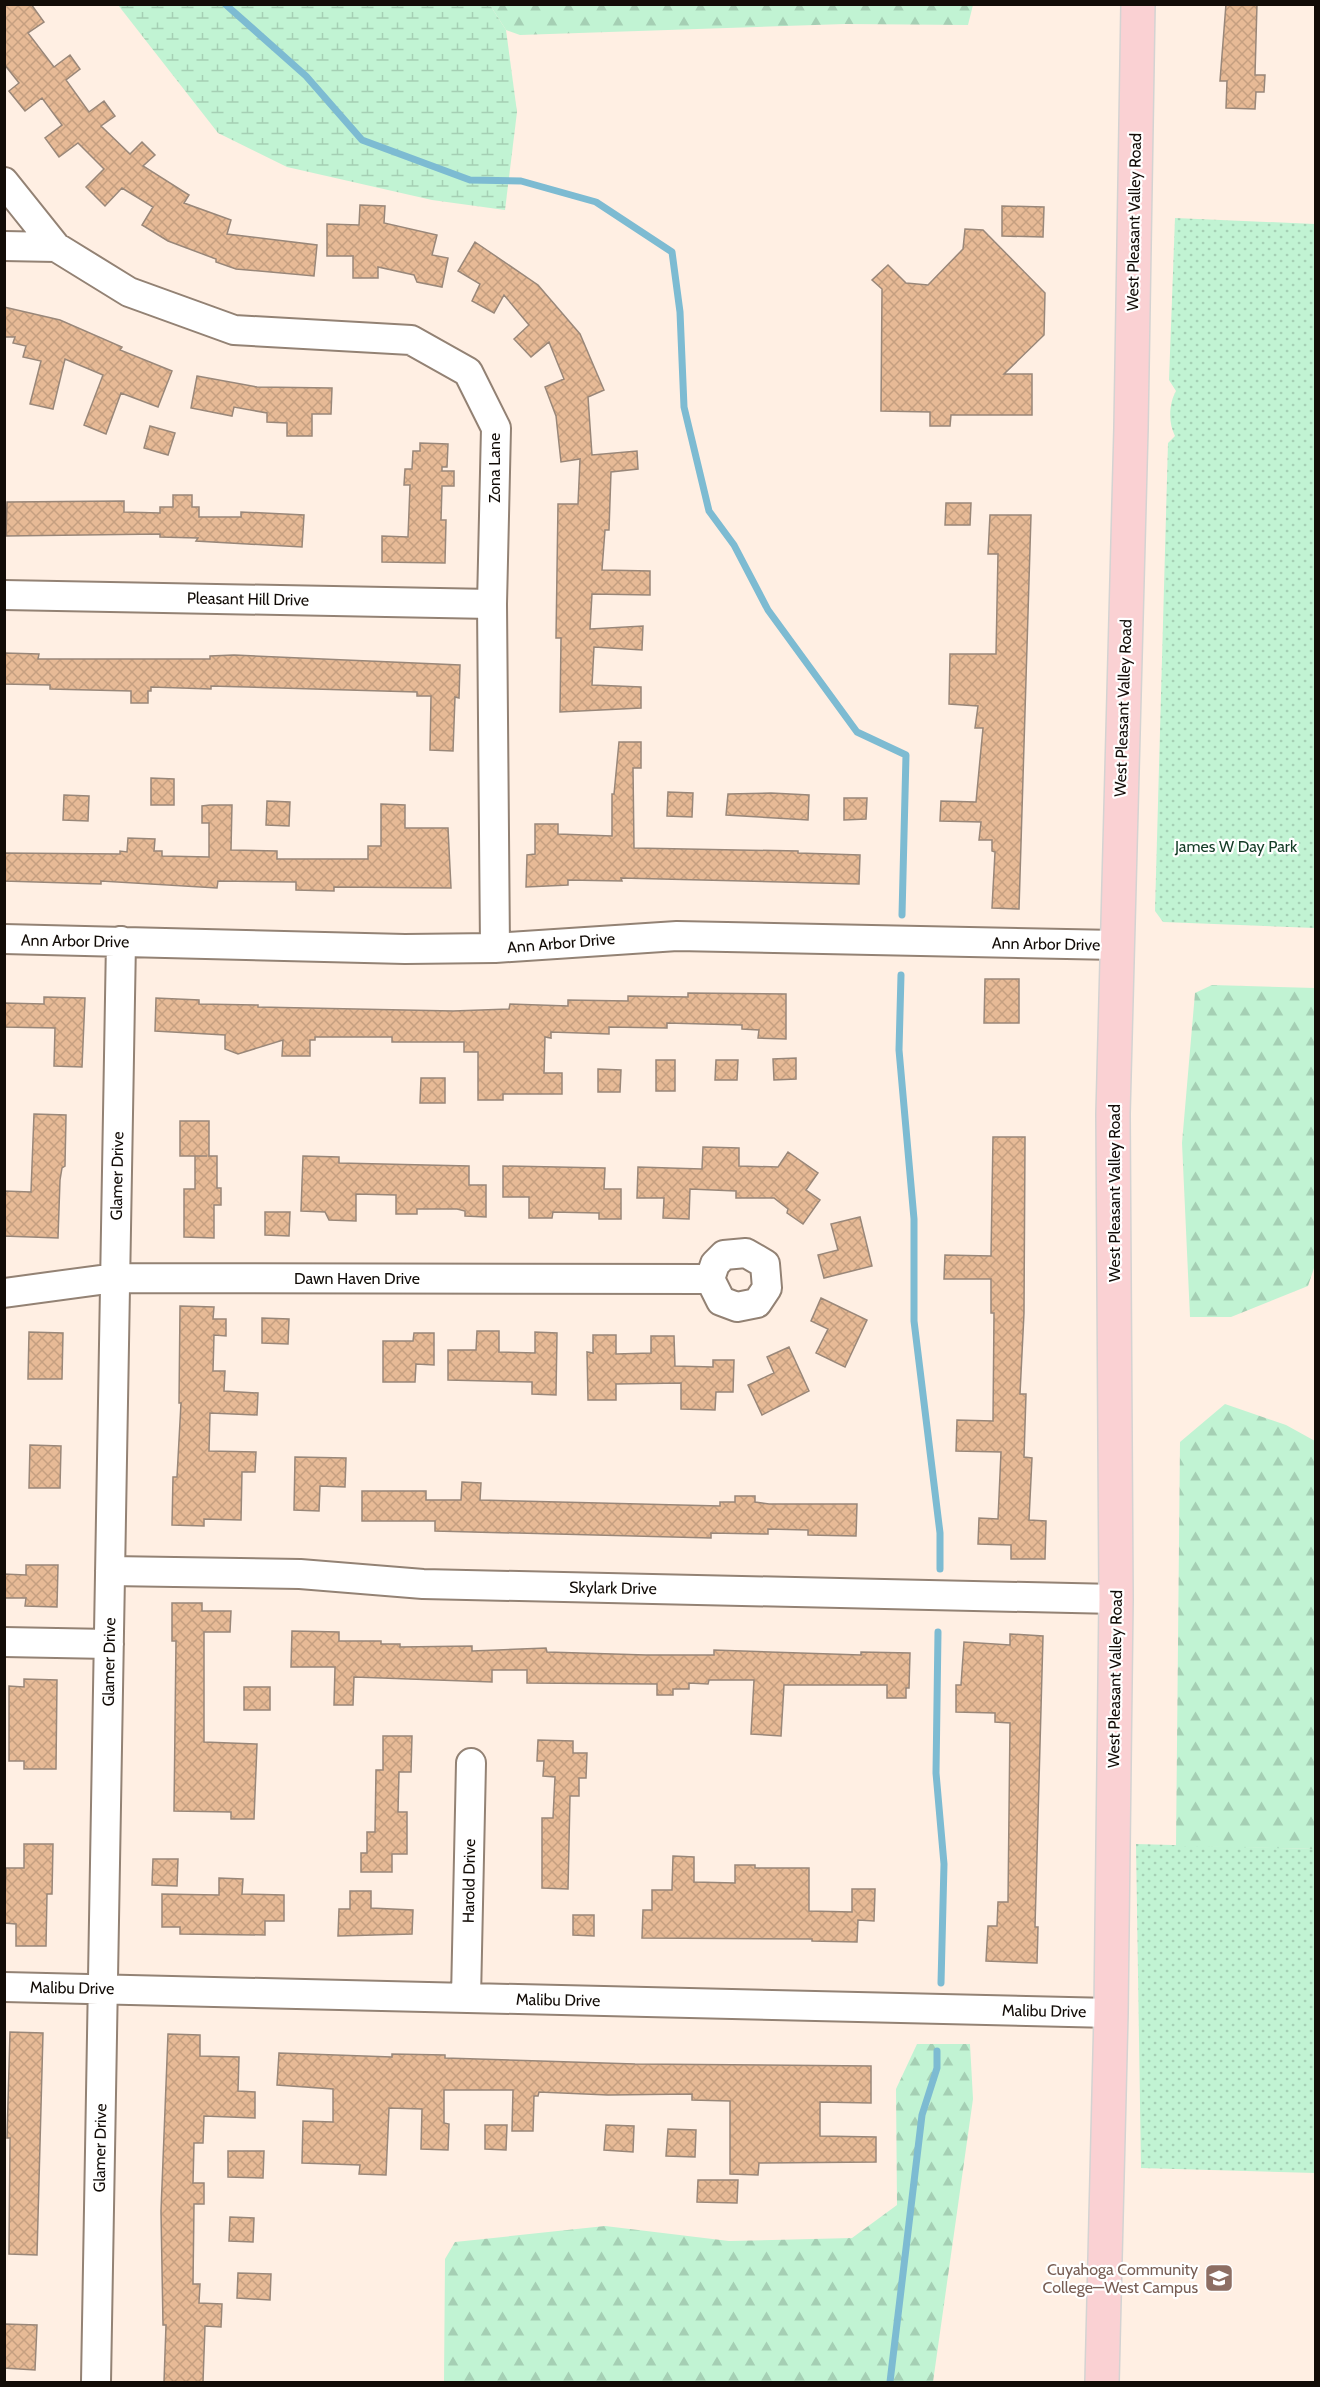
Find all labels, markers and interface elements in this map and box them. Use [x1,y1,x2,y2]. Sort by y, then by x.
street label: West Pleasant Valley Road [1123,133,1145,311]
street label: Zona Lane [485,433,504,503]
street label: Pleasant Hill Drive [187,588,309,610]
street label: West Pleasant Valley Road [1110,619,1136,797]
park label: James W Day Park [1174,837,1298,856]
street label: Ann Arbor Drive [506,929,616,957]
street label: Ann Arbor Drive [21,931,129,951]
street label: Ann Arbor Drive [992,934,1100,954]
street label: West Pleasant Valley Road [1105,1104,1124,1282]
street label: Glamer Drive [107,1131,127,1221]
street label: Dawn Haven Drive [294,1269,420,1288]
street label: Skylark Drive [569,1578,657,1598]
street label: West Pleasant Valley Road [1104,1590,1126,1768]
street label: Glamer Drive [99,1617,119,1707]
street label: Harold Drive [459,1839,479,1923]
street label: Malibu Drive [30,1978,114,1998]
street label: Malibu Drive [516,1990,600,2010]
street label: Malibu Drive [1002,2001,1086,2021]
street label: Glamer Drive [90,2103,110,2193]
place label: Cuyahoga Community College—West Campus [1043,2260,1198,2297]
school or university icon: Cuyahoga Community College—West Campus [1203,2262,1235,2294]

